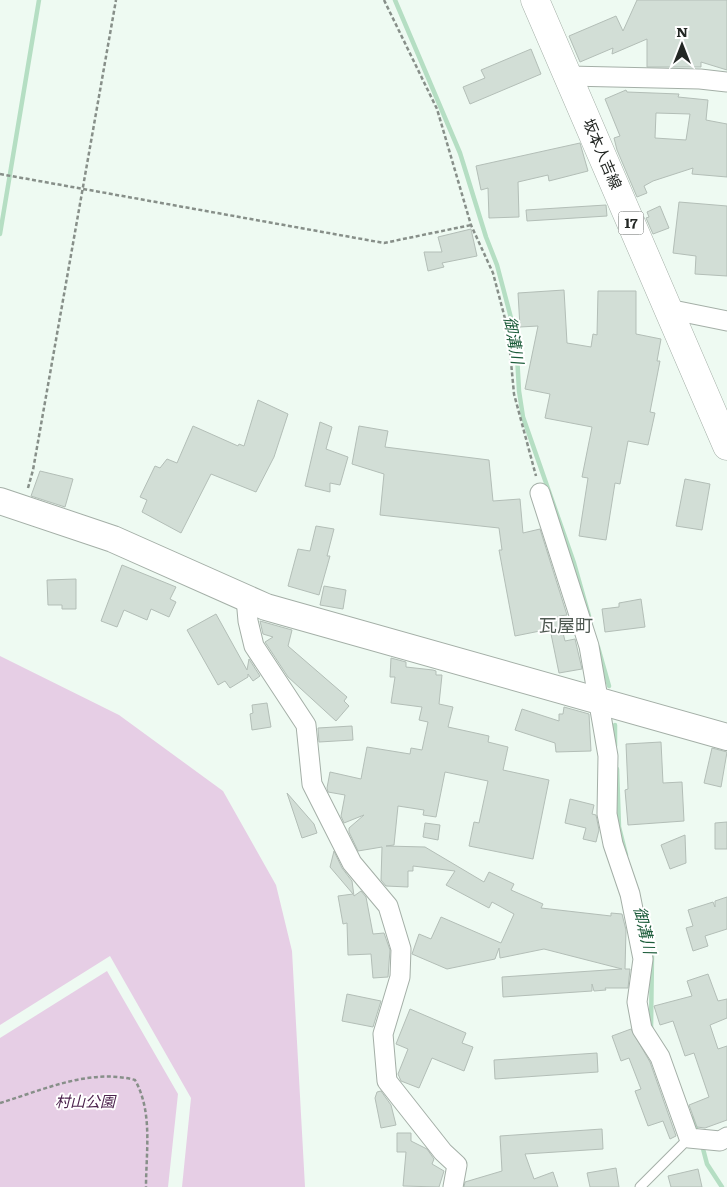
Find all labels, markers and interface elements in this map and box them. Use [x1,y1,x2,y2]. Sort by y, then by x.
north arrow [657,20,707,70]
text: N [676,21,688,41]
street label: 坂本人吉線 [578,114,629,192]
road number: 17 [618,212,644,234]
water label: 御溝川 [499,314,531,368]
district label: 瓦屋町 [539,611,593,638]
water label: 御溝川 [629,904,664,958]
park label: 村山公園 [55,1089,117,1112]

